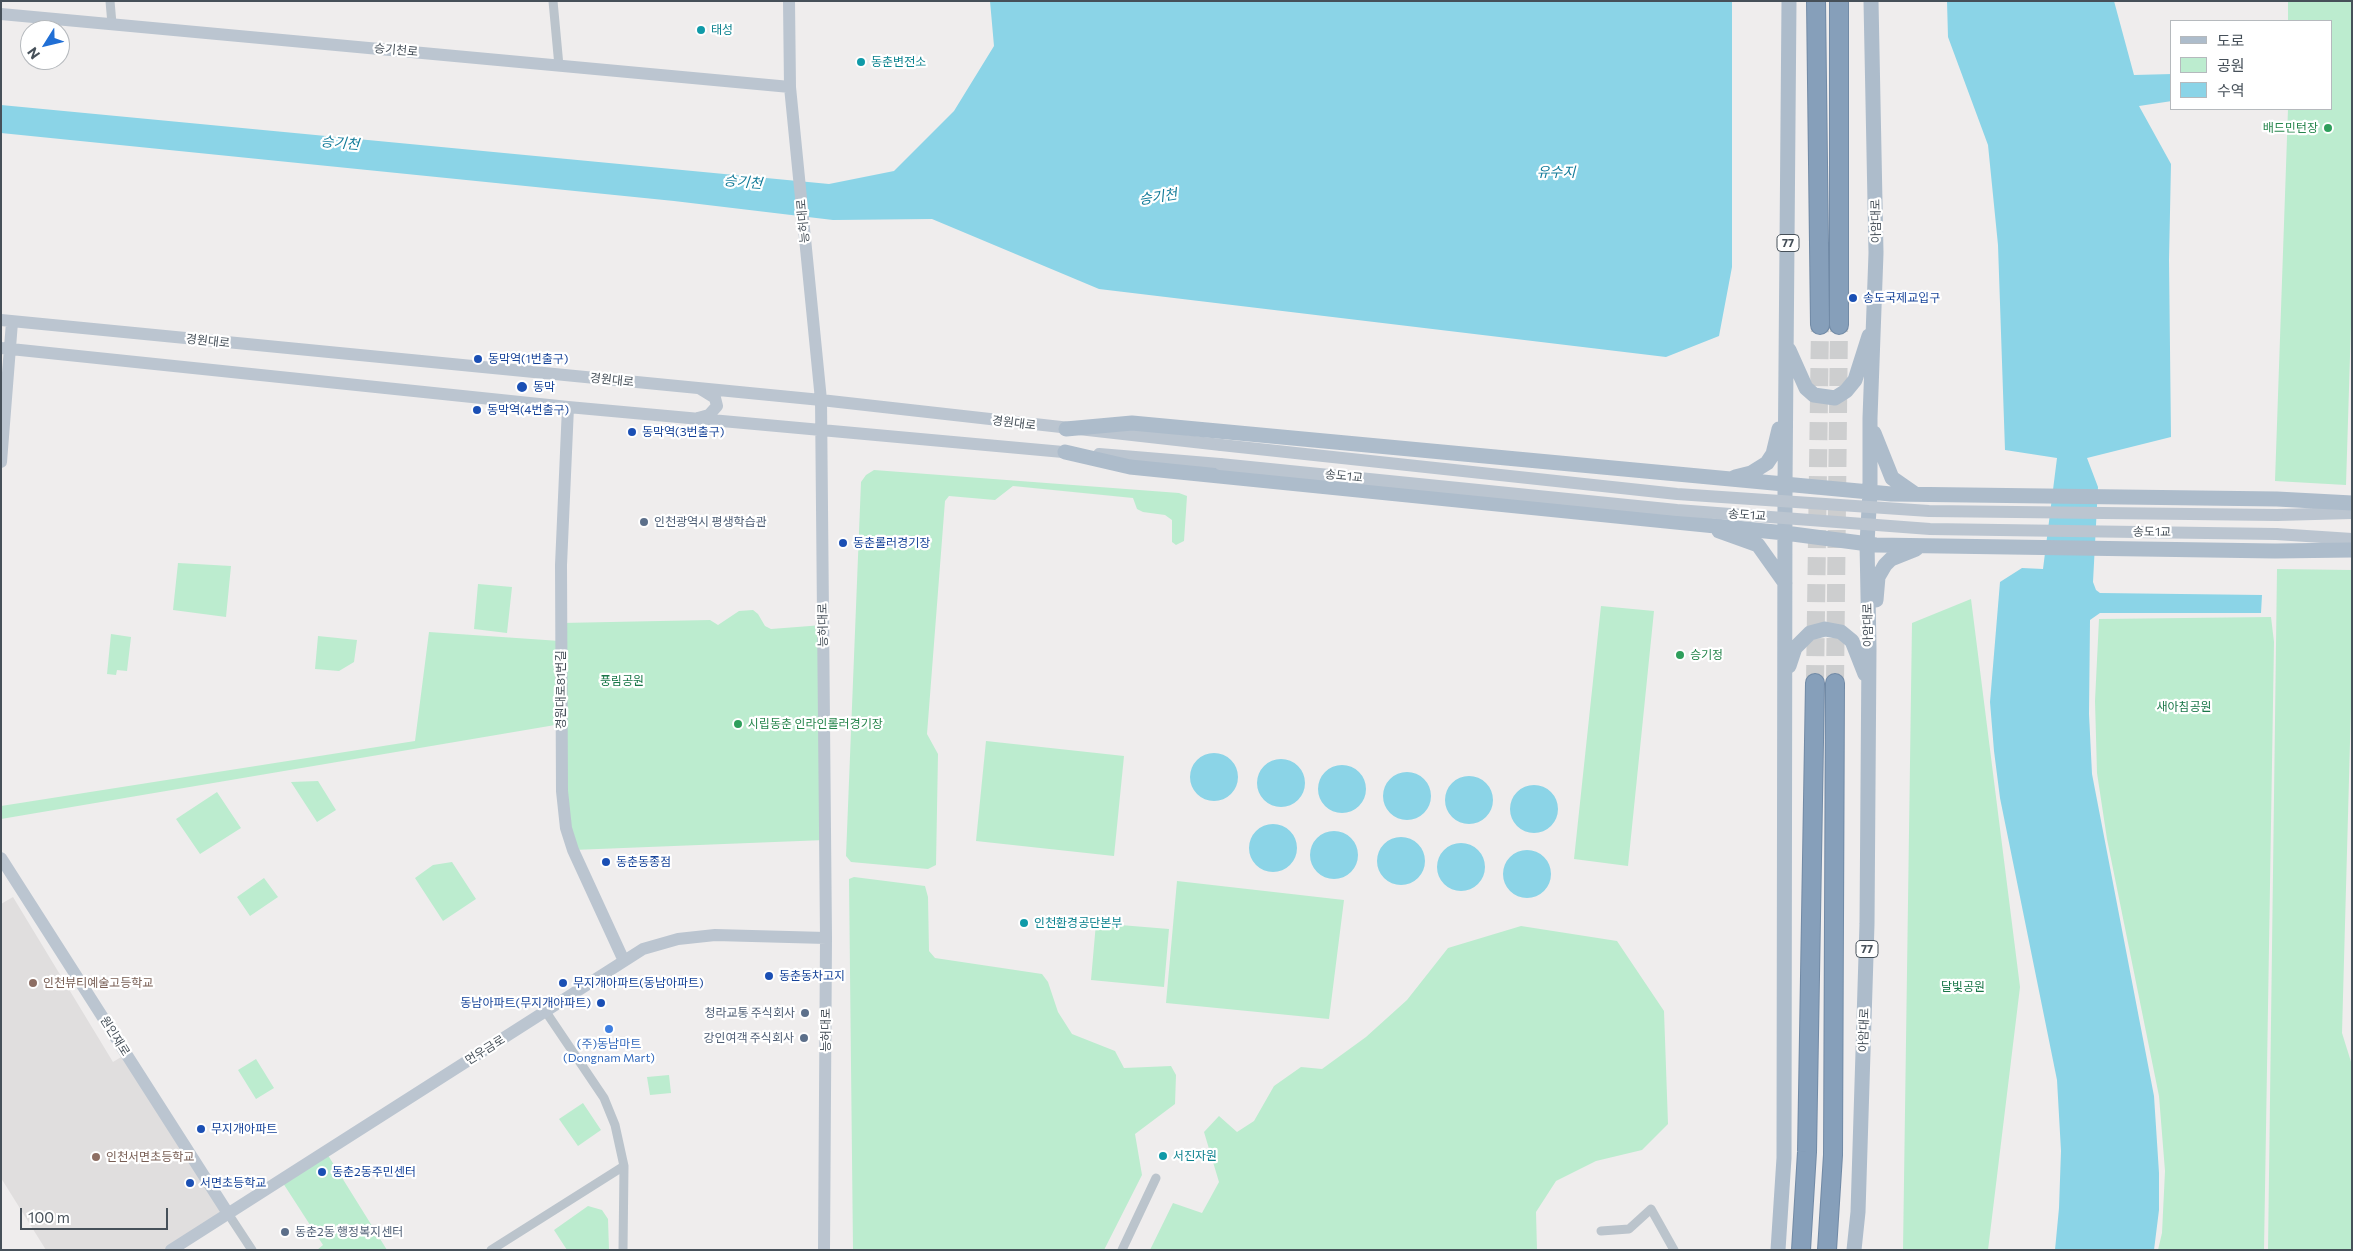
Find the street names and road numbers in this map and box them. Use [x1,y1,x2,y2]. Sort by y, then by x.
street label: 승기천로 [373,41,419,59]
street label: 능허대로 [794,198,812,244]
street label: 아암대로 [1868,199,1884,243]
road number: 77 [1777,234,1799,252]
street label: 경원대로 [185,332,231,350]
street label: 경원대로 [589,371,635,389]
street label: 경원대로 [991,413,1037,433]
street label: 송도1교 [1324,467,1364,485]
street label: 송도1교 [1727,506,1767,524]
street label: 송도1교 [2133,524,2171,540]
street label: 능허대로 [815,603,831,647]
street label: 아암대로 [1860,603,1876,647]
street label: 경원대로81번길 [554,651,568,729]
road number: 77 [1856,941,1878,958]
street label: 능허대로 [819,1008,833,1052]
street label: 아암대로 [1856,1008,1872,1052]
street label: 원인재로 [97,1013,133,1059]
street label: 먼우금로 [462,1032,508,1068]

